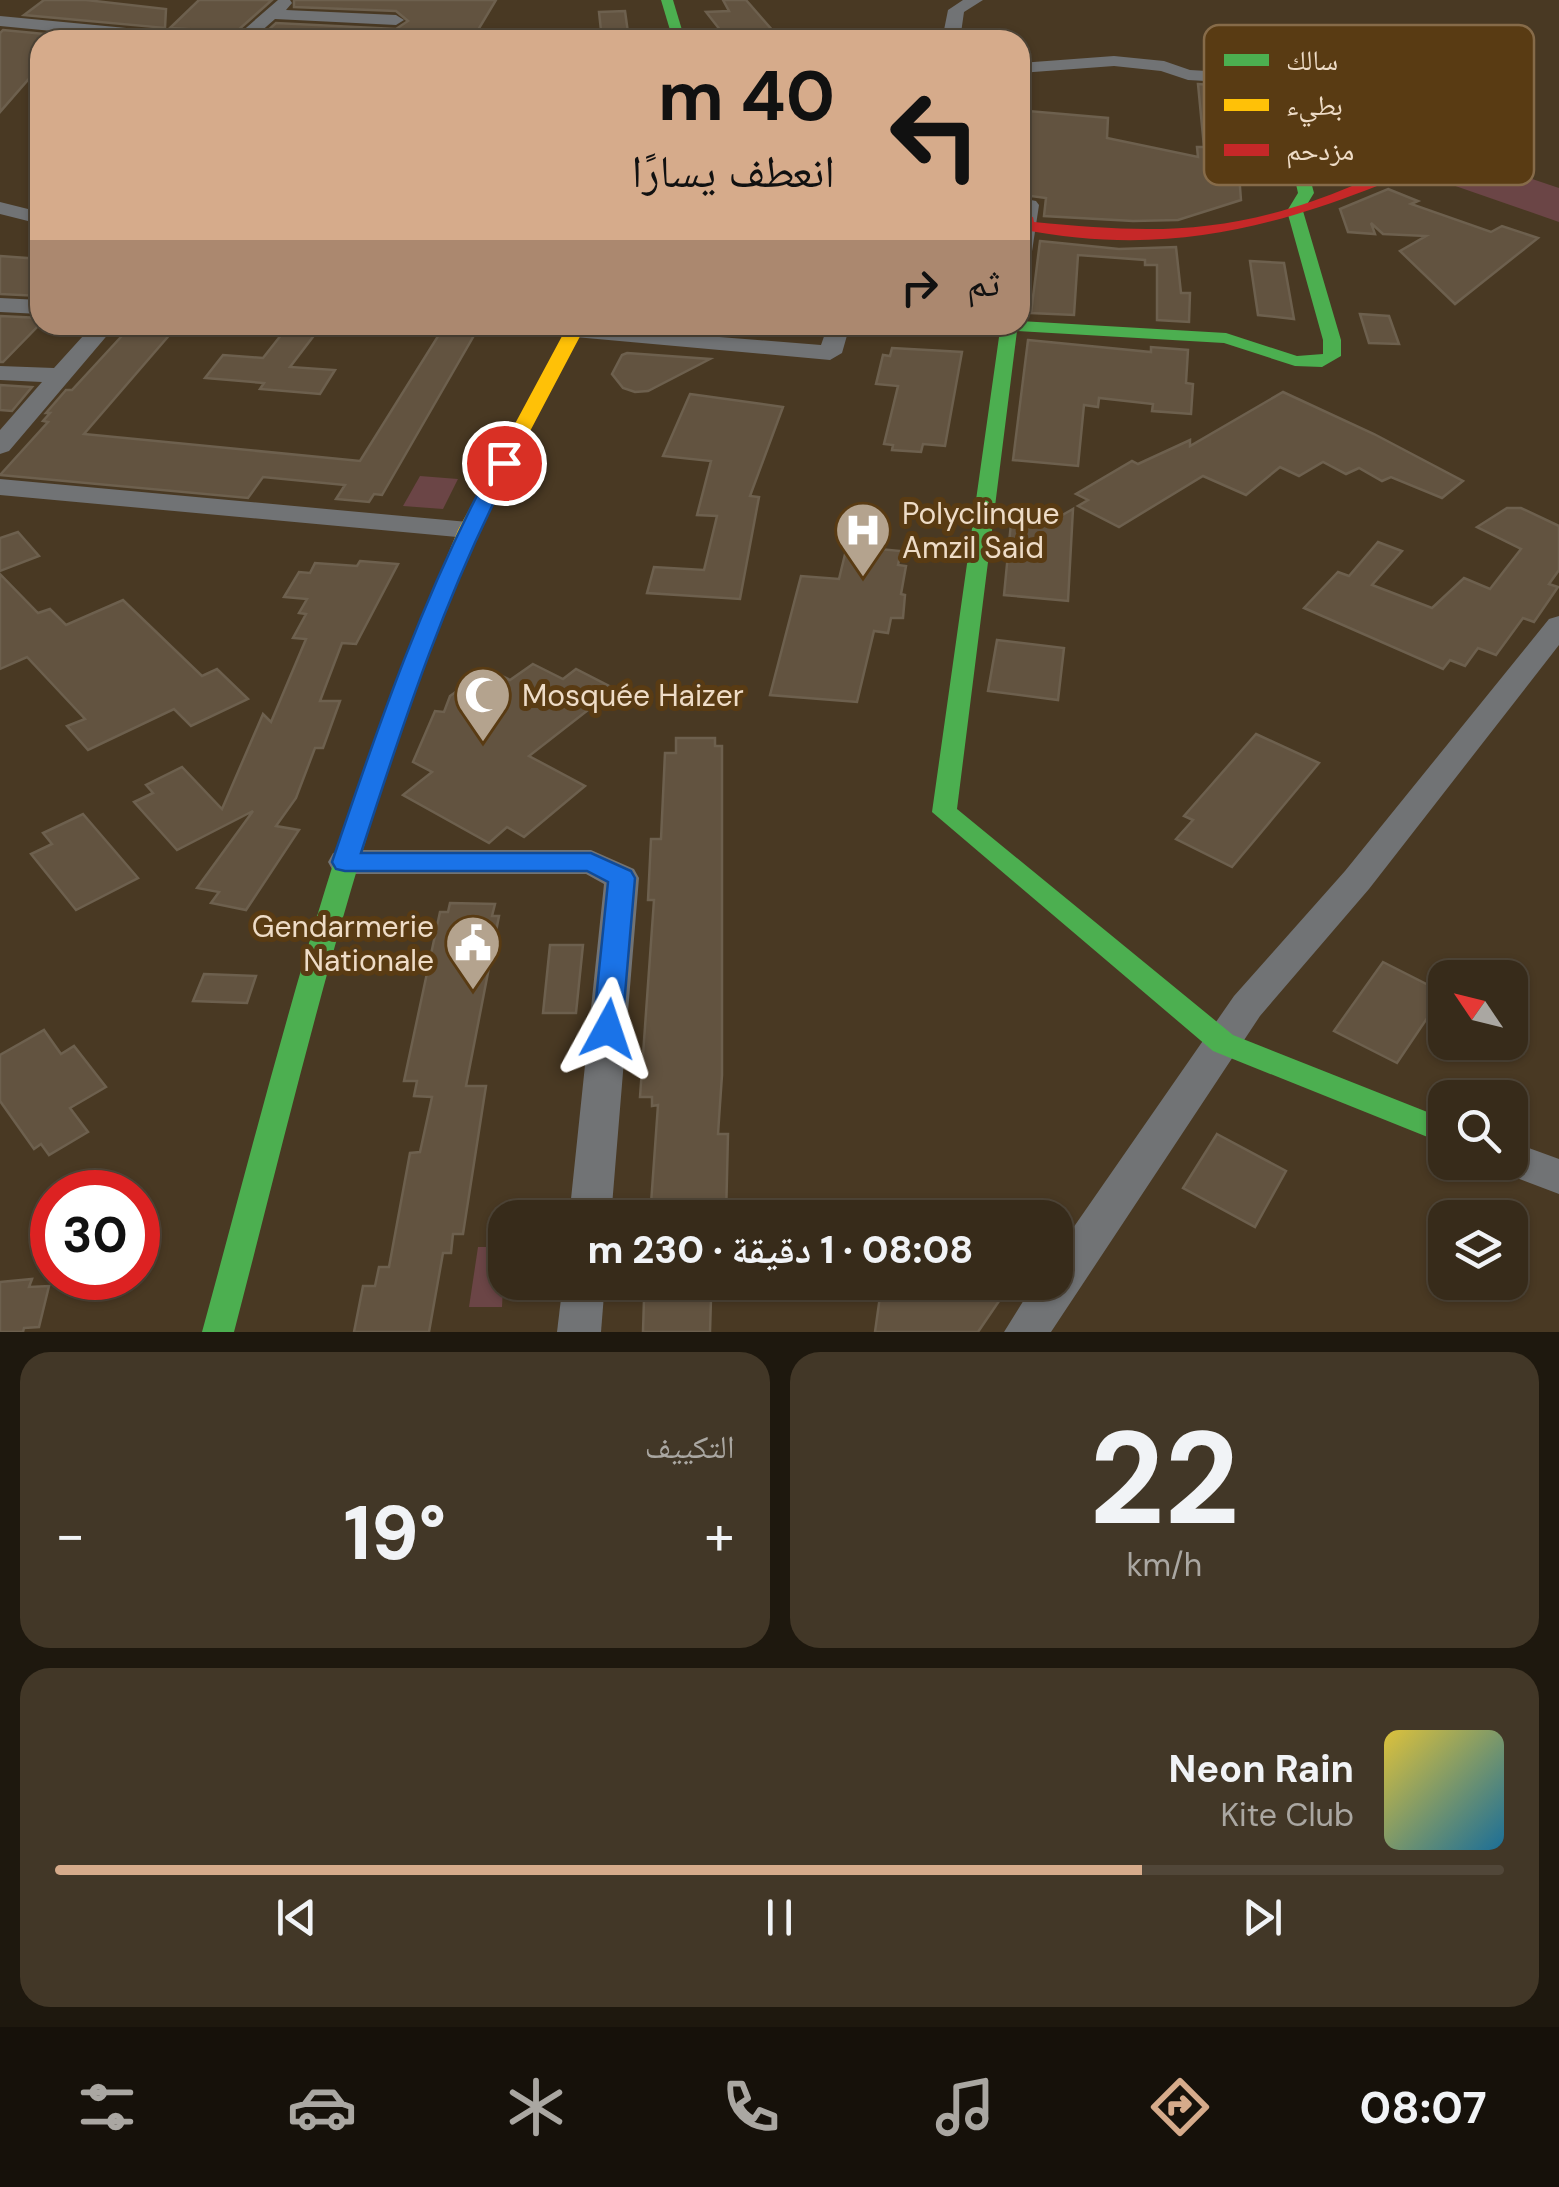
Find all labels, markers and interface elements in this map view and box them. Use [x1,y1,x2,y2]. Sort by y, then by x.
legend [1204,25,1534,185]
text: سالك [1286,42,1338,79]
text: 40 m [658,51,835,142]
icon: left [870,70,1000,200]
text: بطيء [1286,87,1343,128]
text: مزدحم [1286,132,1354,169]
text: انعطف يسارًا [632,142,835,201]
text: ثم [967,258,1000,308]
icon: right [892,260,947,315]
pin [462,421,547,506]
icon: arrive [477,436,532,491]
place label: Polyclinque Amzil Said [902,494,1060,567]
hospital icon: Polyclinque Amzil Said [833,500,893,579]
mosque icon: Mosquée Haizer [453,665,513,744]
place label: Mosquée Haizer [522,676,744,715]
place label: Gendarmerie Nationale [252,907,434,980]
public building icon: Gendarmerie Nationale [443,913,503,992]
north arrow [1428,960,1528,1060]
map controls [1428,960,1528,1300]
position arrow [556,977,660,1081]
button: search [1428,1080,1528,1180]
speed limit sign: 30 [30,1170,160,1300]
button: layers [1428,1200,1528,1300]
text: 08:08 · 1 دقيقة · 230 m [588,1225,973,1275]
text: 22 [1089,1394,1239,1563]
text: التكييف [645,1426,735,1468]
text: 19° [343,1485,446,1582]
text: − [55,1499,85,1571]
text: + [704,1499,735,1571]
text: km/h [1126,1544,1202,1586]
text: Neon Rain [1169,1744,1354,1794]
text: Kite Club [1220,1794,1354,1836]
icon: previous [269,1890,324,1945]
icon: pause [752,1890,807,1945]
icon: next [1235,1890,1290,1945]
icon: filters [72,2072,142,2142]
icon: car [287,2072,357,2142]
icon: climate [501,2072,571,2142]
icon: phone [716,2072,786,2142]
icon: music [930,2072,1000,2142]
icon: directions [1145,2072,1215,2142]
text: 08:07 [1360,2078,1487,2137]

